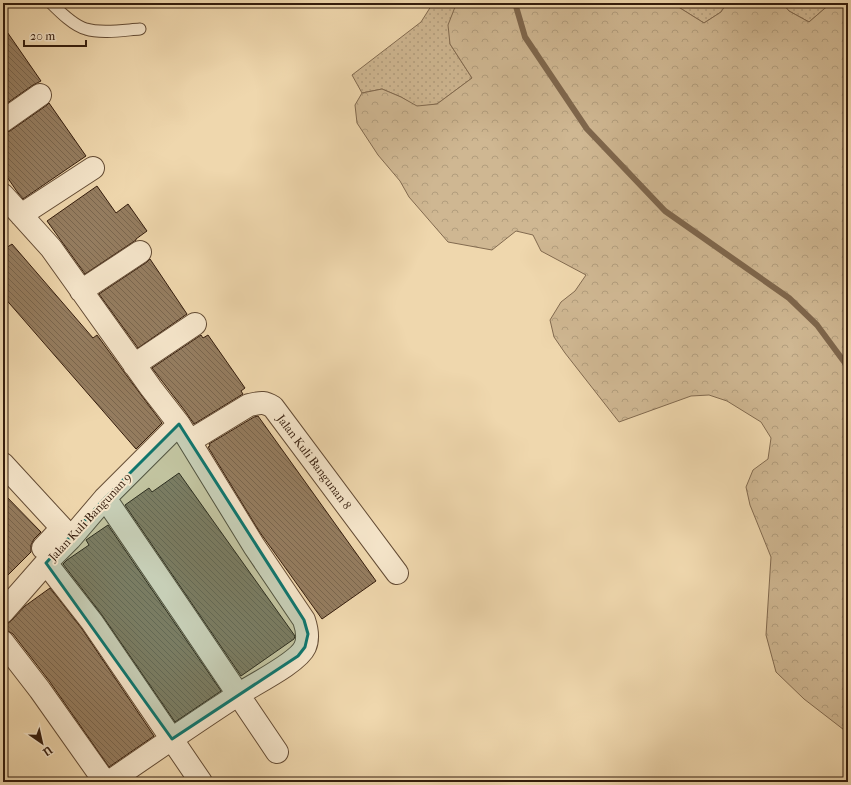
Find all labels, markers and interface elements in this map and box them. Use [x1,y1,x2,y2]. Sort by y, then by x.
scale bar [24,22,86,48]
text: 20 m [30,29,55,43]
street label: Jalan Kuli Bangunan 8 [273,411,354,512]
street label: Jalan Kuli Bangunan 9 [45,470,134,565]
north arrow [22,723,62,763]
text: U [40,743,55,759]

